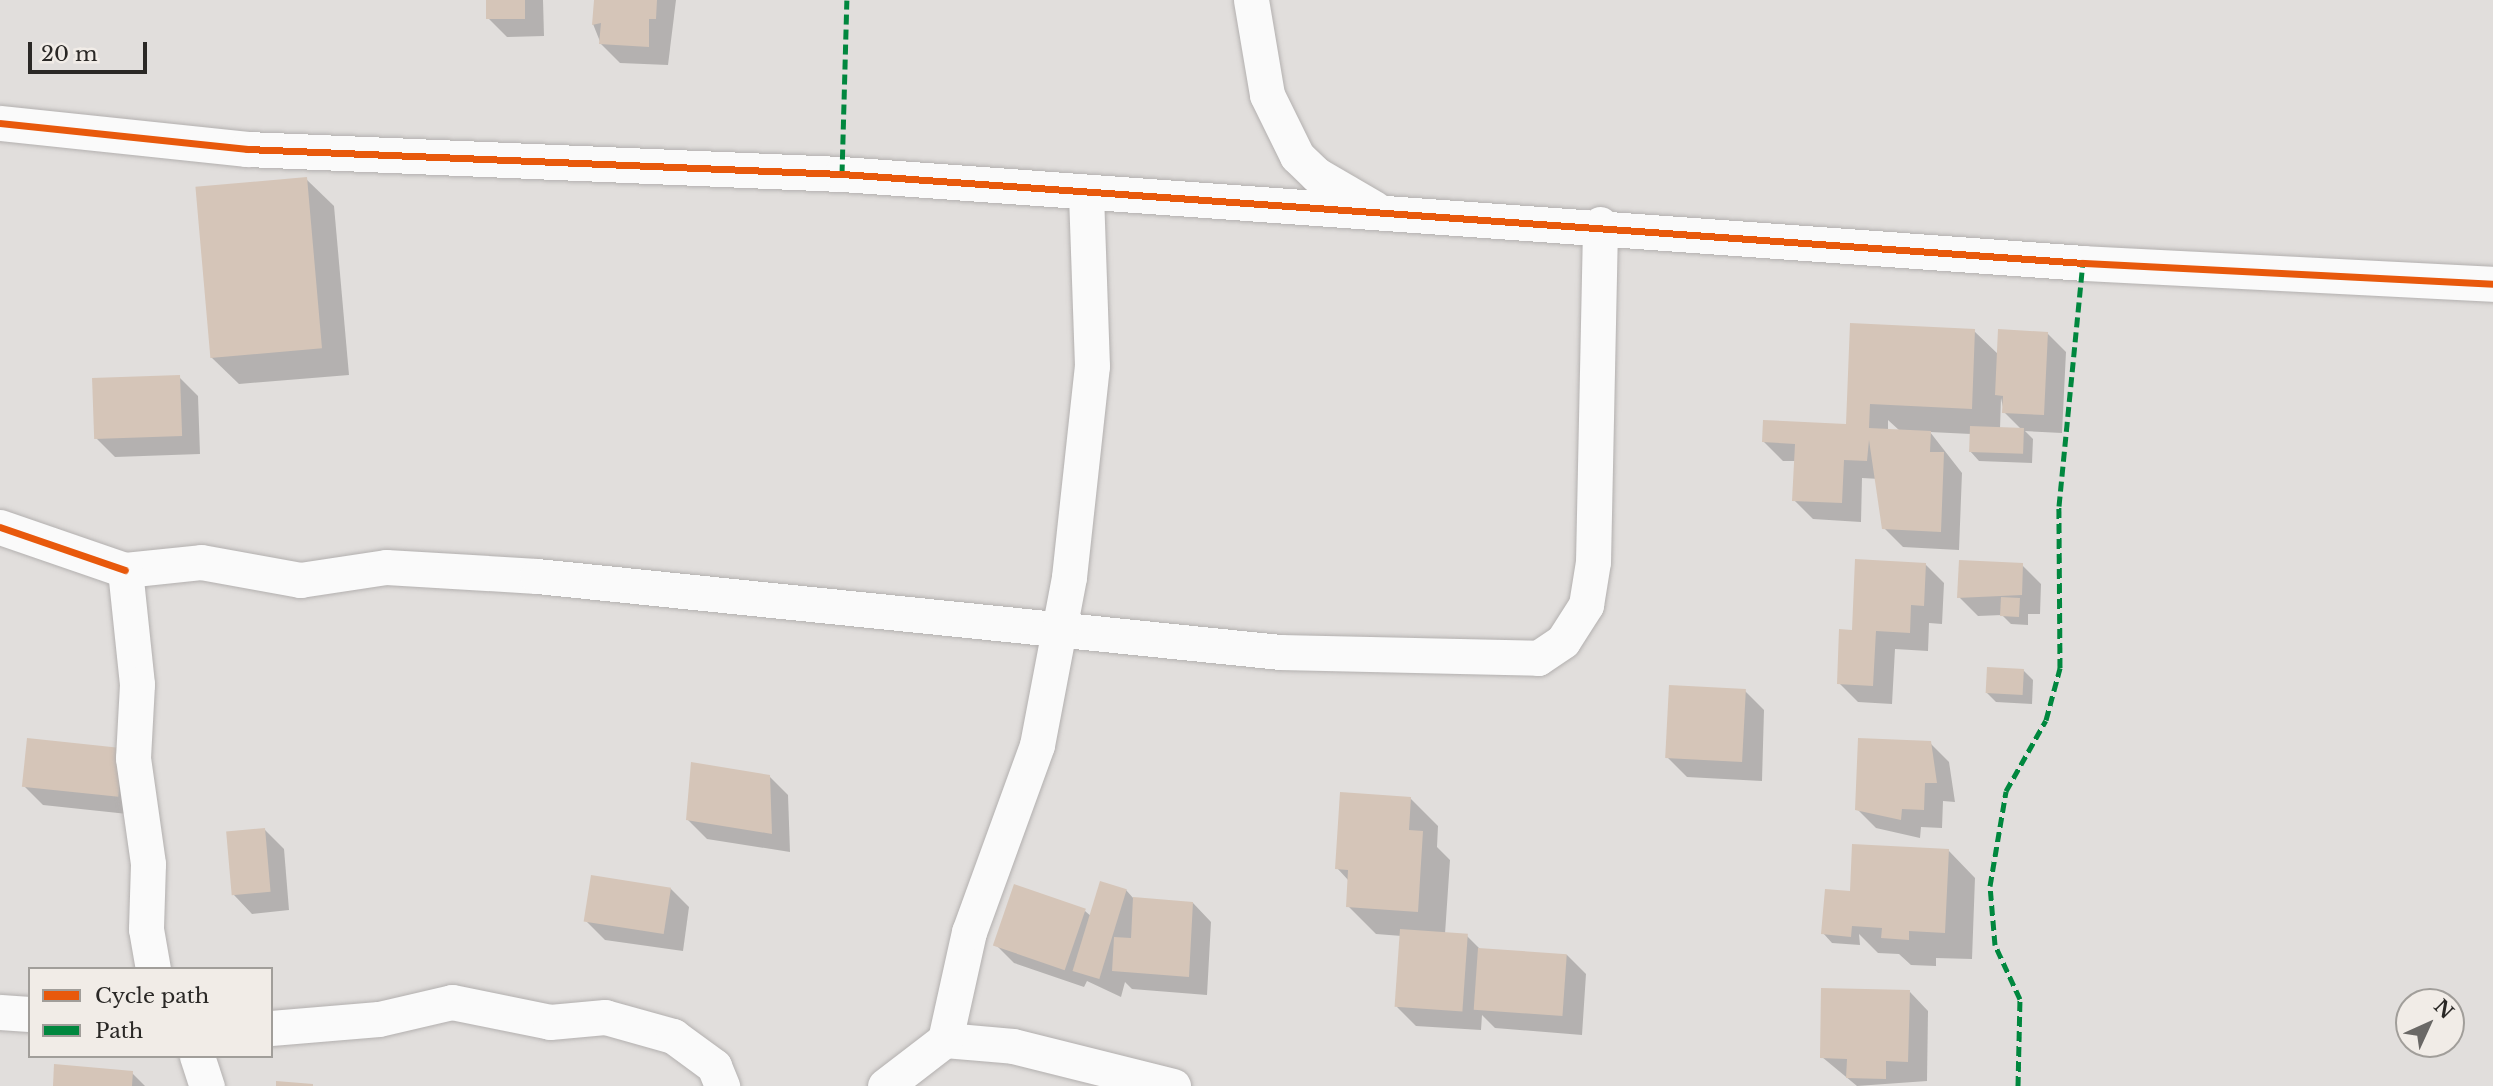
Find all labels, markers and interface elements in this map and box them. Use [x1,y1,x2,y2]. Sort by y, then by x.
scale bar [32,28,150,72]
text: 20 m [41,41,98,67]
legend [28,967,273,1058]
text: Cycle path [95,983,209,1009]
north arrow [2395,988,2465,1058]
text: N [2429,995,2458,1024]
text: Path [95,1018,143,1044]

